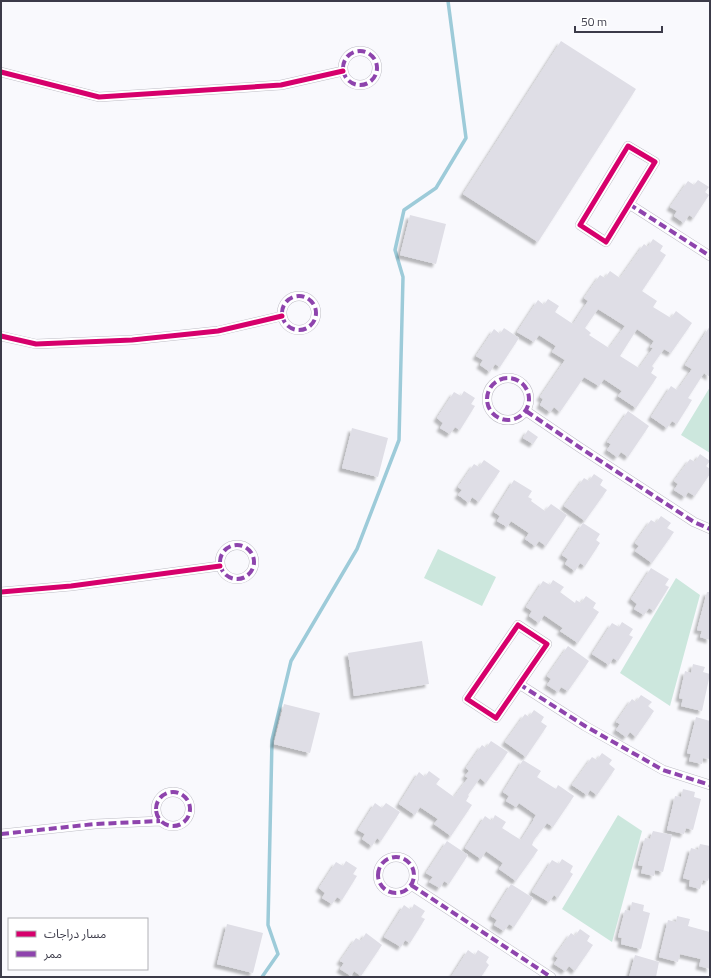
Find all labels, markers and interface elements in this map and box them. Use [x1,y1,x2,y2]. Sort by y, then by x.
scale bar [575,8,662,34]
text: 50 m [581,12,607,31]
legend [8,918,148,970]
text: مسار دراجات [44,924,106,943]
text: ممر [43,944,62,963]

